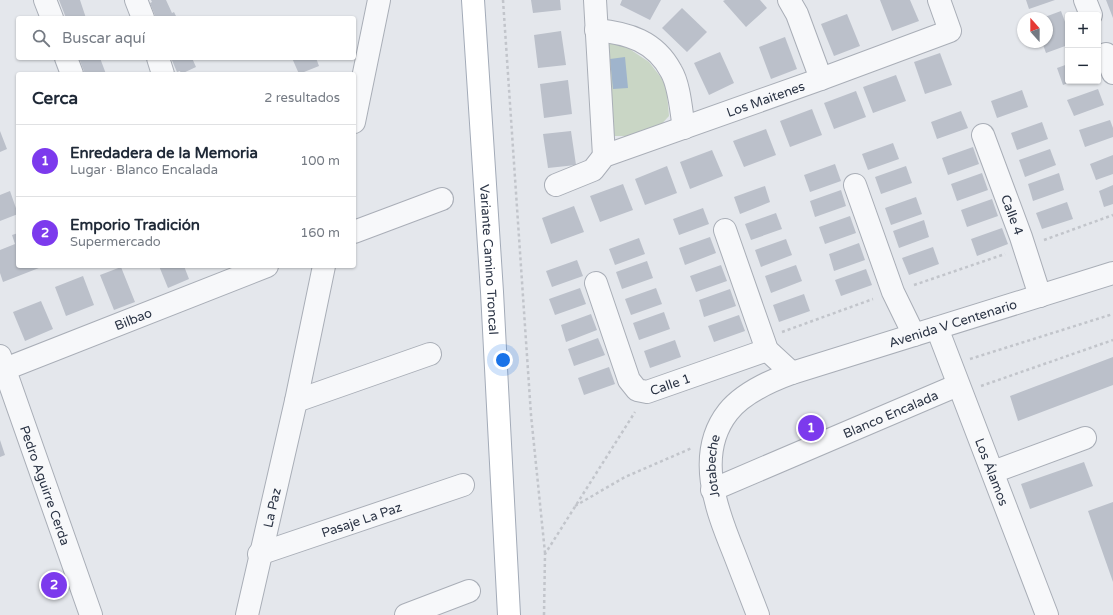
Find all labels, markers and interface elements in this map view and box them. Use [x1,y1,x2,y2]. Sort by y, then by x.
north arrow [1017,12,1053,48]
map controls [1065,12,1101,84]
button: + [1065,12,1101,48]
search box [16,16,356,60]
icon: search [30,27,52,49]
text: Buscar aquí [62,29,145,47]
button: − [1065,48,1101,84]
street label: Los Maitenes [724,78,807,121]
text: Cerca [32,88,78,109]
text: 2 resultados [264,90,340,106]
text: Enredadera de la Memoria [70,144,258,162]
text: 1 [41,153,49,169]
text: 100 m [300,153,340,169]
text: Lugar · Blanco Encalada [70,162,218,178]
street label: Variante Camino Troncal [476,184,501,335]
street label: Calle 4 [997,193,1027,237]
text: Emporio Tradición [70,216,200,234]
text: 2 [41,225,49,241]
text: 160 m [300,225,340,241]
text: Supermercado [70,234,161,250]
street label: Avenida V Centenario [887,296,1019,351]
street label: Bilbao [112,305,155,334]
your location [493,350,513,370]
street label: Calle 1 [648,370,693,399]
street label: Blanco Encalada [841,387,941,442]
pin: 1 [798,413,824,443]
street label: Pedro Aguirre Cerda [16,423,73,548]
street label: Jotabeche [704,433,724,499]
street label: Los Álamos [971,436,1011,508]
street label: La Paz [260,487,285,529]
street label: Pasaje La Paz [319,499,404,541]
pin: 2 [41,570,67,600]

